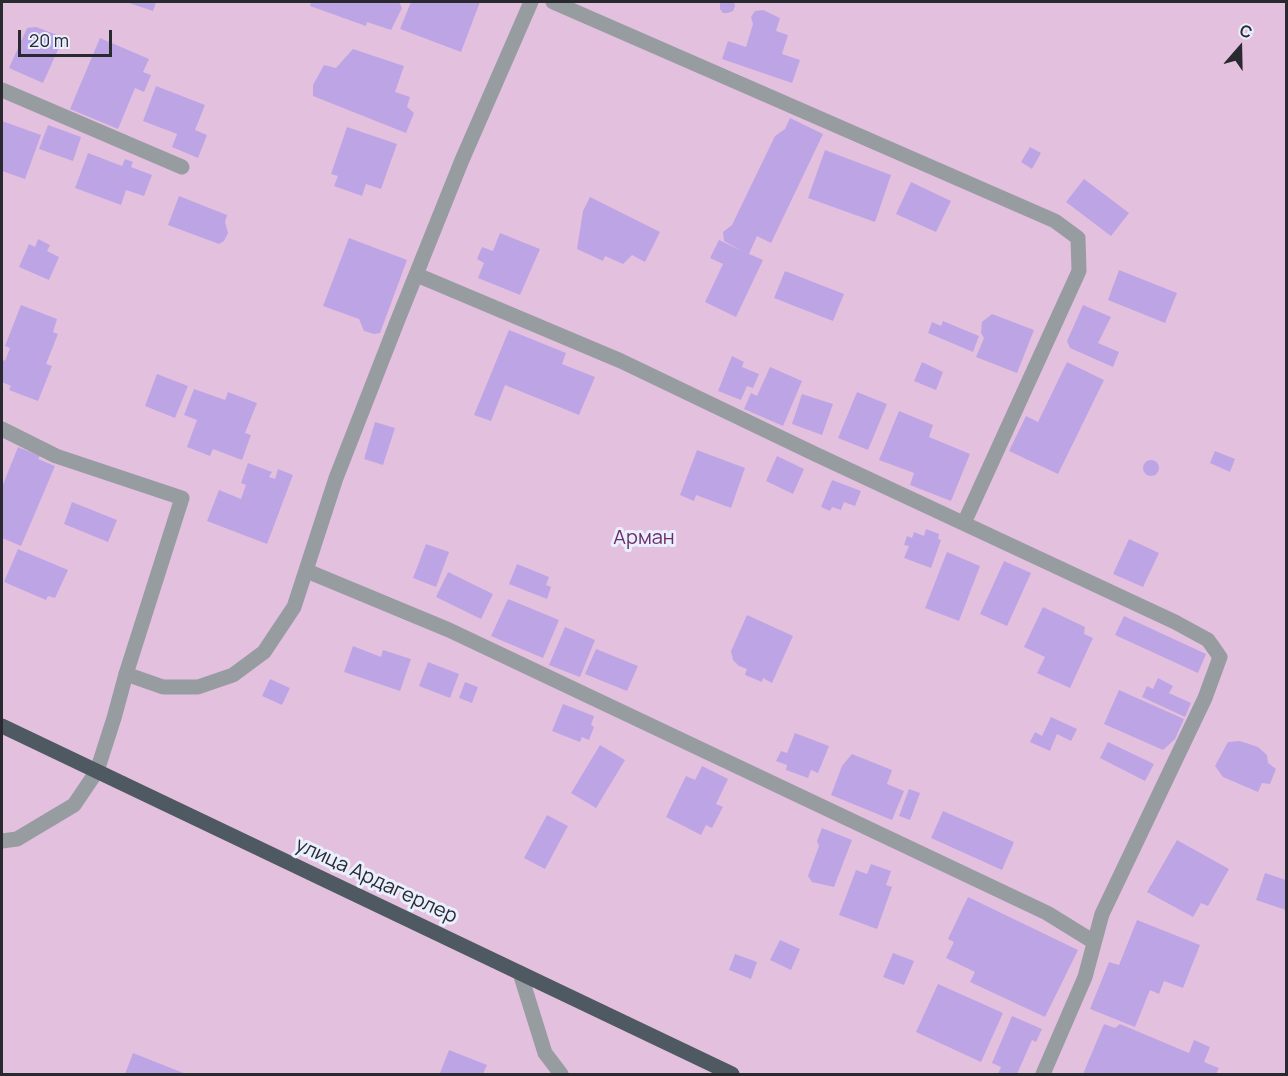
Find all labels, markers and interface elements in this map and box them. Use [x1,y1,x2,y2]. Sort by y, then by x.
scale bar [21,18,116,56]
north arrow [1210,18,1270,78]
text: С [1237,19,1255,43]
text: 20 m [29,28,69,52]
park label: Арман [613,526,675,550]
street label: улица Ардагерлер [291,833,461,929]

